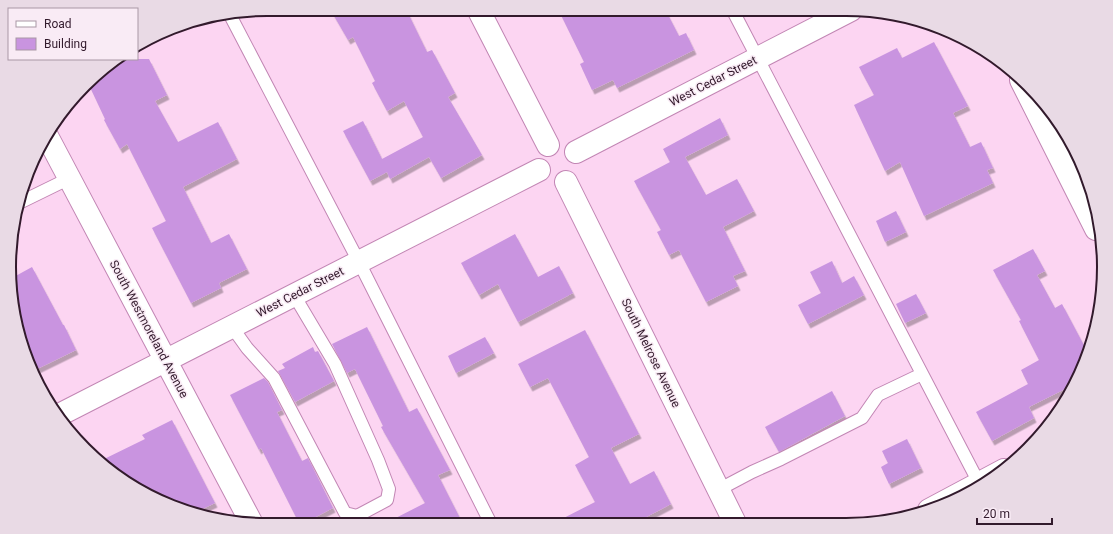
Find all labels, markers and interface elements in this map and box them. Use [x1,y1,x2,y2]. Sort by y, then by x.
legend [8,8,138,60]
text: Road [44,17,72,31]
text: Building [44,37,87,51]
street label: West Cedar Street [667,53,759,109]
street label: South Westmoreland Avenue [107,258,191,400]
street label: West Cedar Street [254,264,346,320]
street label: South Melrose Avenue [619,296,683,410]
scale bar [977,500,1052,526]
text: 20 m [983,507,1010,521]

